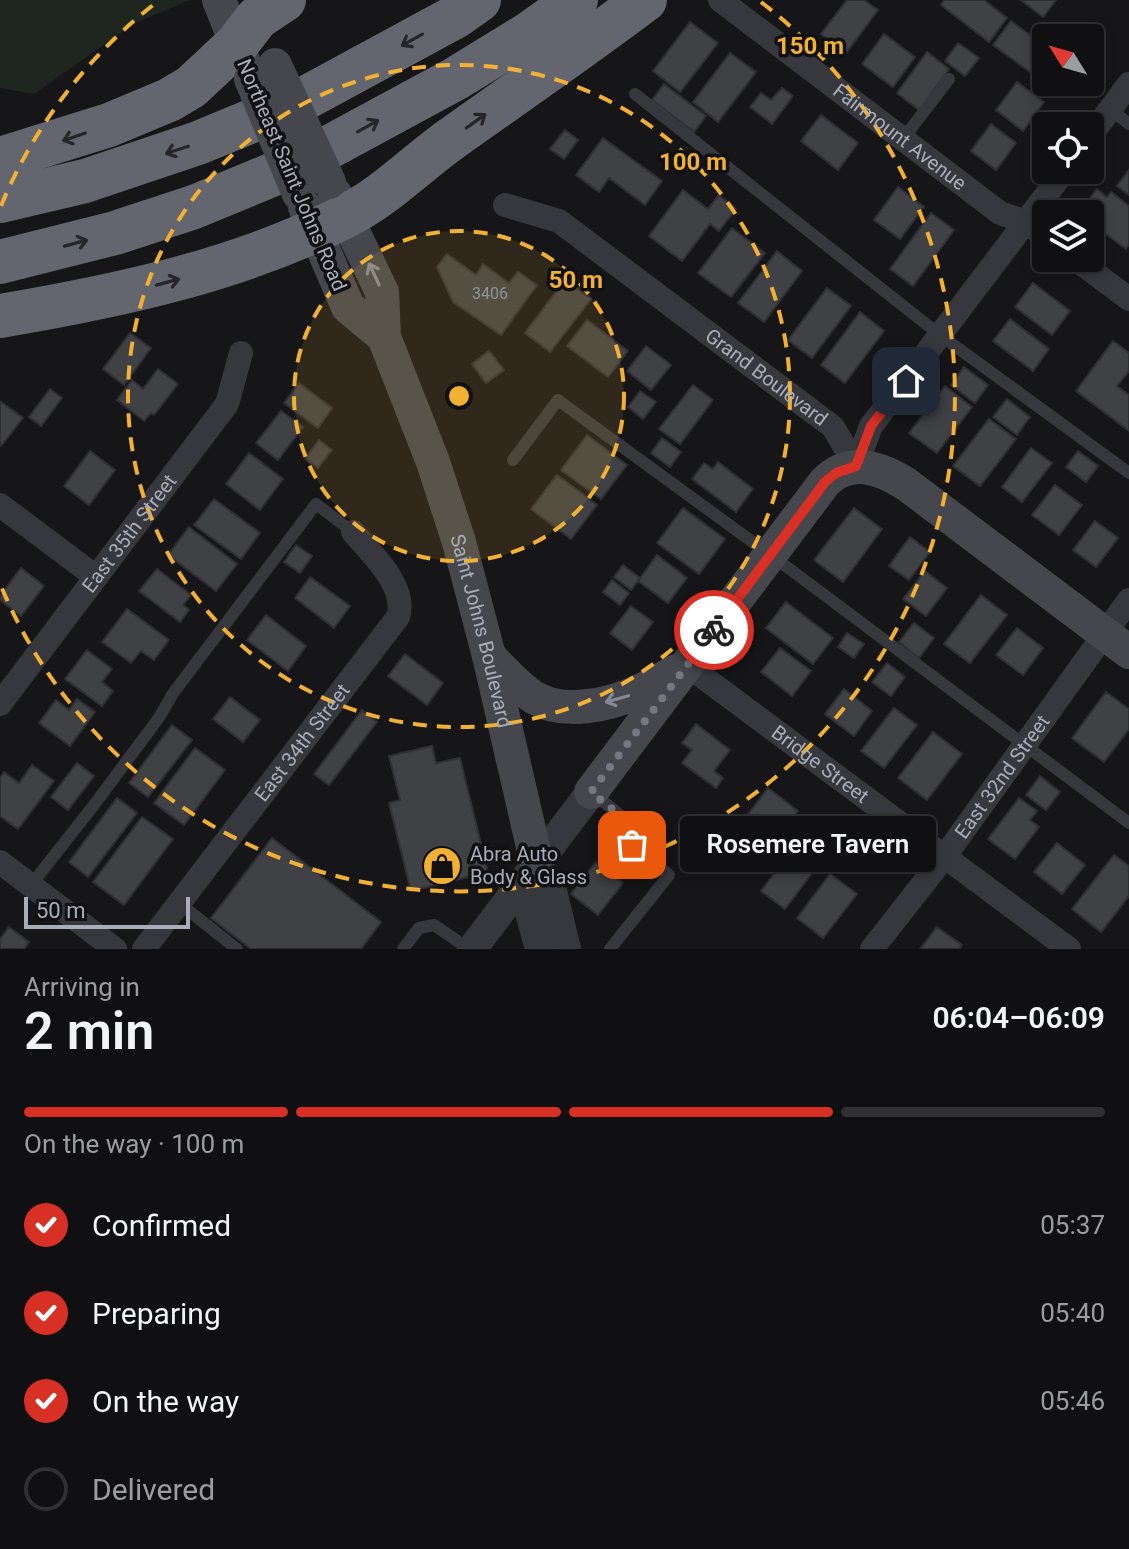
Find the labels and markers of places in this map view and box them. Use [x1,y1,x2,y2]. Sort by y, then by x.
pin [872,347,940,415]
centre of rings [445,382,473,410]
pin [598,811,666,879]
callout: Rosemere Tavern [680,817,936,873]
place label: Abra Auto Body & Glass [470,842,587,889]
shop icon: Abra Auto Body & Glass [421,845,463,887]

